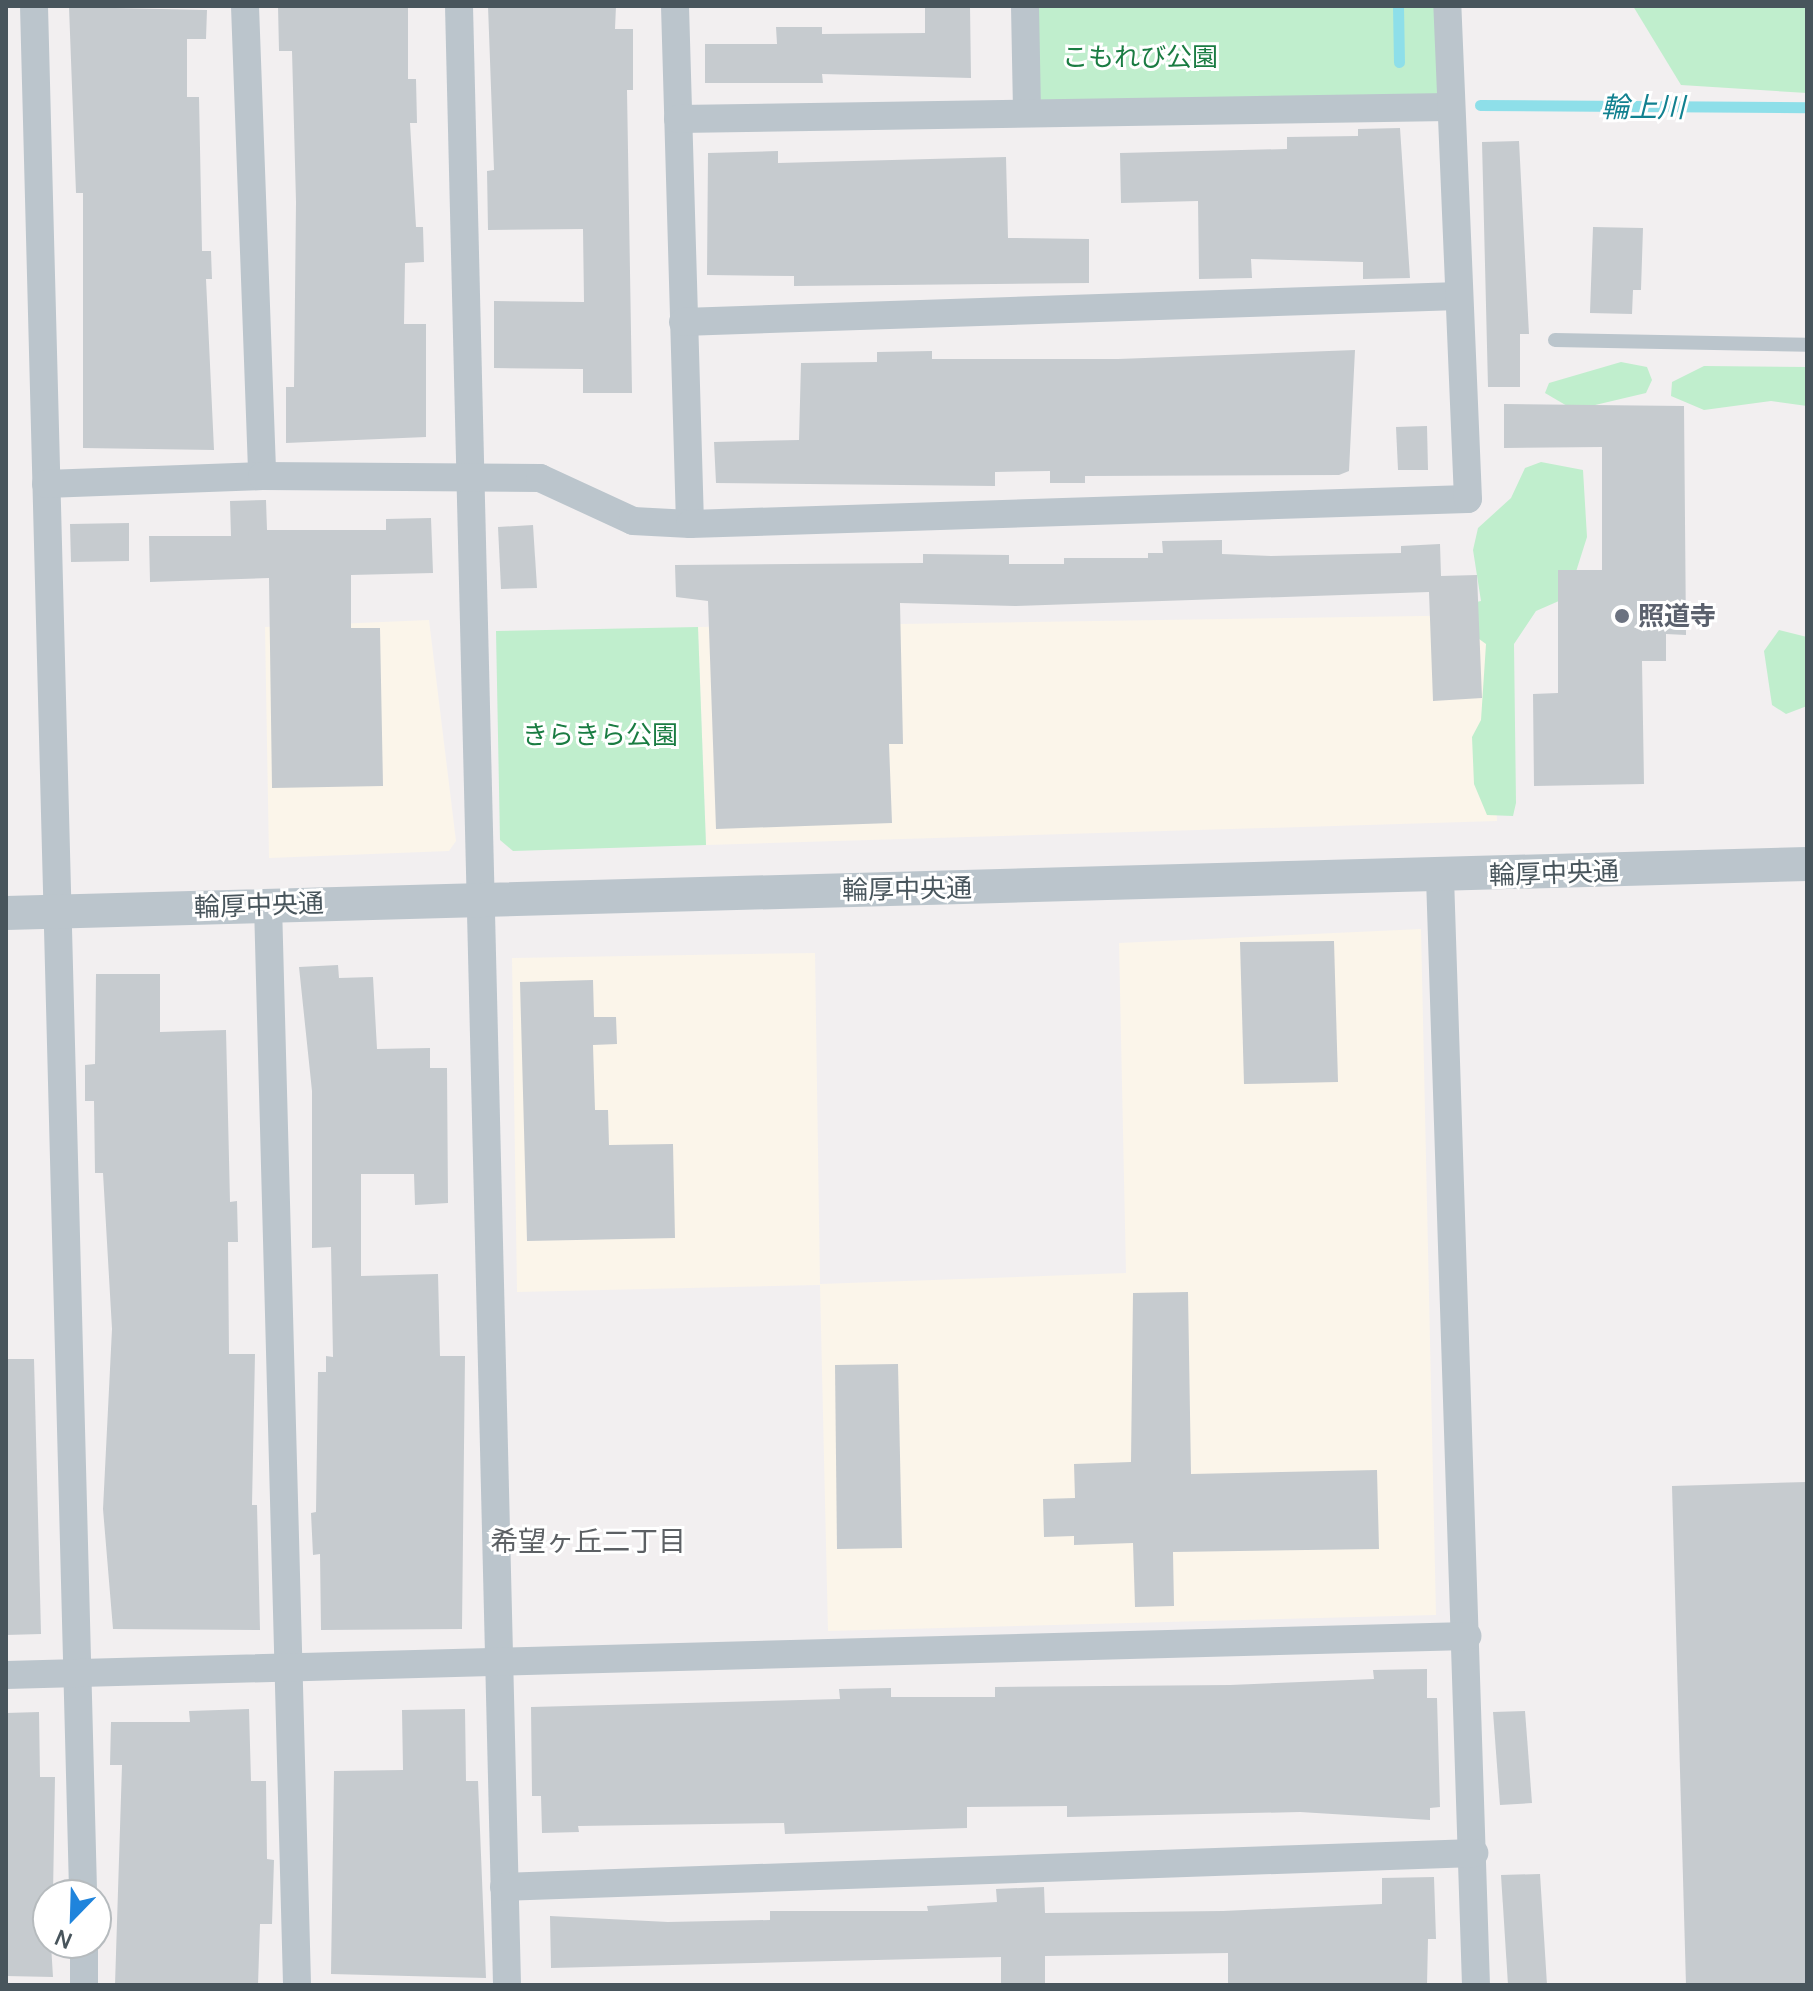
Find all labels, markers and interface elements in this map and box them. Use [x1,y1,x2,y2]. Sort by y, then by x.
park label: こもれび公園 [1062,41,1218,73]
water label: 輪上川 [1601,89,1685,123]
place label: 照道寺 [1638,600,1716,632]
marker: 照道寺 [1613,607,1631,625]
park label: きらきら公園 [522,719,678,751]
street label: 輪厚中央通 [1488,855,1620,891]
street label: 輪厚中央通 [842,872,972,906]
street label: 輪厚中央通 [193,887,325,923]
district label: 希望ヶ丘二丁目 [490,1523,686,1557]
north arrow [32,1879,112,1959]
text: N [50,1922,77,1956]

